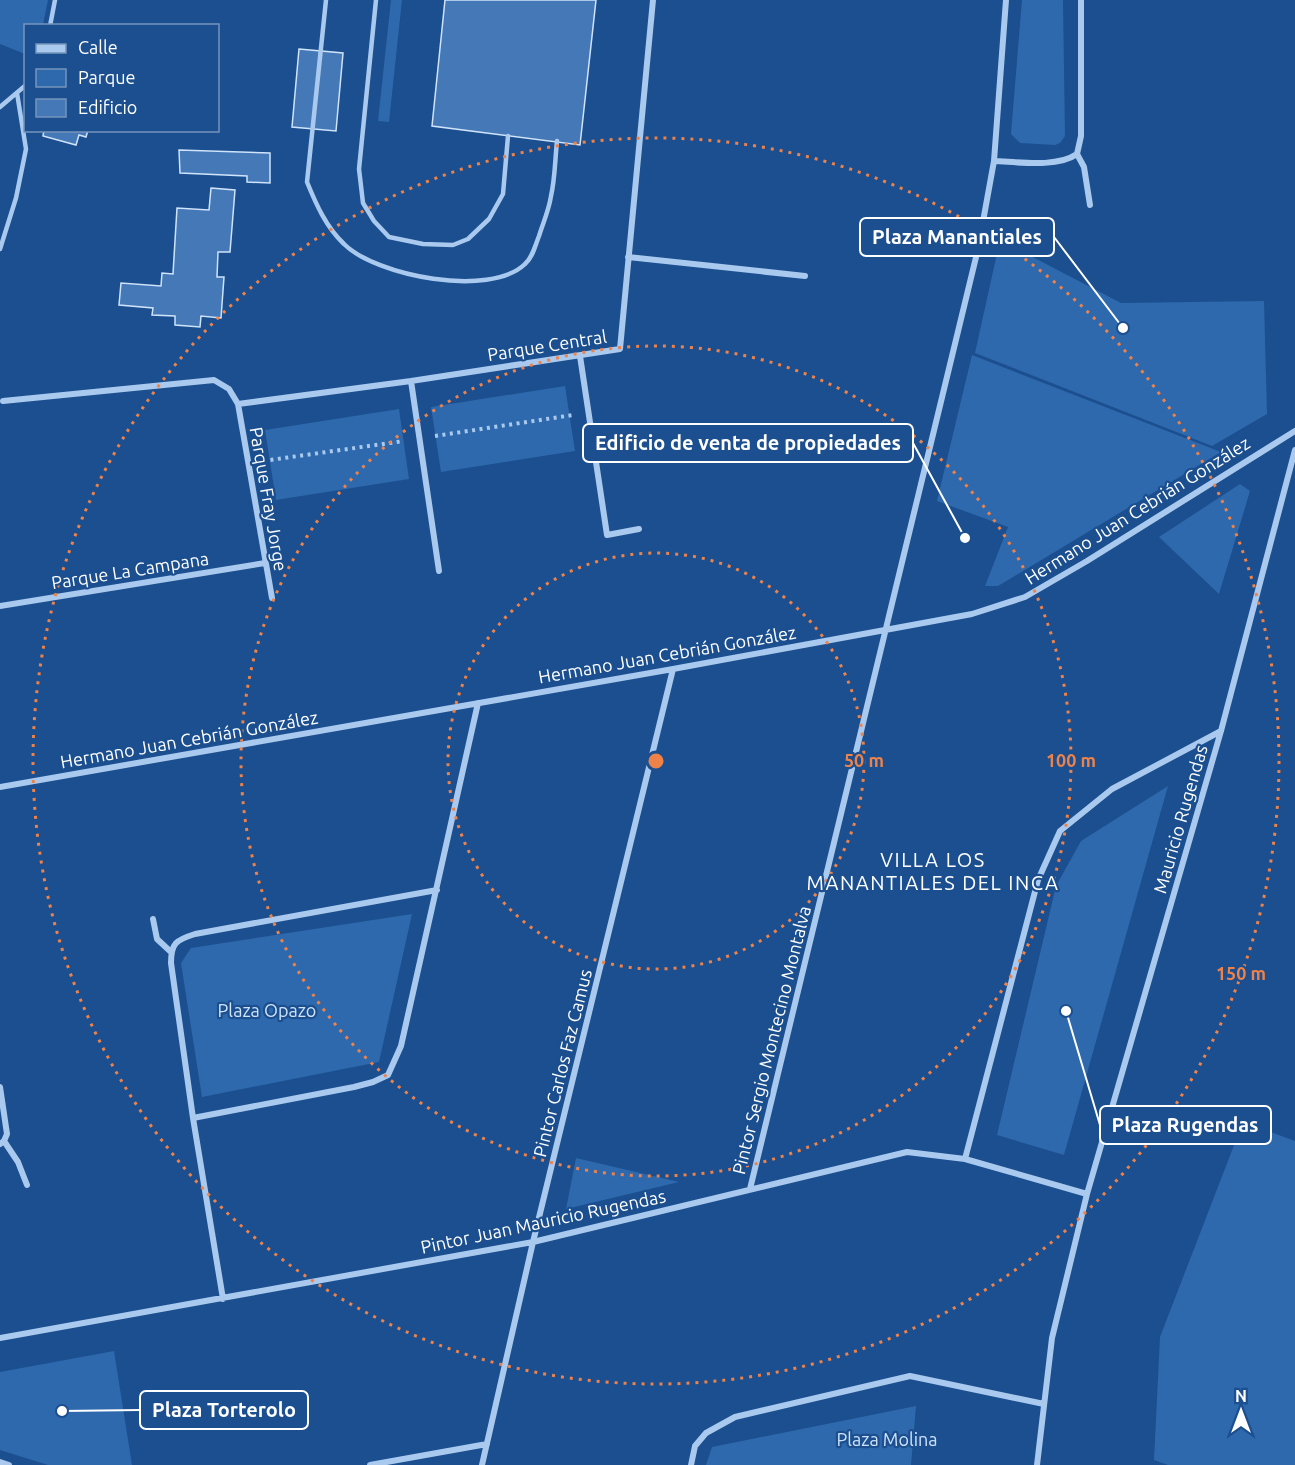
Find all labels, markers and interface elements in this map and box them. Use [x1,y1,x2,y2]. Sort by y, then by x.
legend [24,24,219,132]
text: Calle [78,37,118,57]
text: Parque [78,67,135,87]
text: Edificio [78,97,137,117]
callout: Plaza Manantiales [860,218,1054,256]
text: Plaza Manantiales [872,225,1042,248]
street label: Parque Central [486,326,608,364]
callout: Edificio de venta de propiedades [583,424,913,462]
street label: Parque Fray Jorge [246,425,292,573]
text: Edificio de venta de propiedades [595,431,901,454]
street label: Hermano Juan Cebrián González [1021,432,1253,588]
street label: Parque La Campana [50,548,210,592]
street label: Hermano Juan Cebrián González [537,621,797,687]
street label: Hermano Juan Cebrián González [59,706,319,772]
street label: Mauricio Rugendas [1149,742,1211,895]
text: 50 m [844,750,884,770]
text: 100 m [1046,750,1096,770]
centre of rings [646,751,666,771]
district label: VILLA LOS MANANTIALES DEL INCA [807,848,1059,894]
street label: Pintor Sergio Montecino Montalva [728,904,814,1176]
text: 150 m [1216,963,1266,983]
street label: Pintor Carlos Faz Camus [529,967,595,1159]
park label: Plaza Opazo [218,1000,316,1020]
callout: Plaza Rugendas [1100,1106,1271,1144]
text: Plaza Rugendas [1112,1113,1258,1136]
street label: Pintor Juan Mauricio Rugendas [419,1185,668,1257]
north arrow [1211,1381,1271,1441]
text: N [1235,1387,1247,1405]
callout: Plaza Torterolo [140,1391,308,1429]
text: Plaza Torterolo [152,1398,296,1421]
park label: Plaza Molina [836,1429,938,1449]

